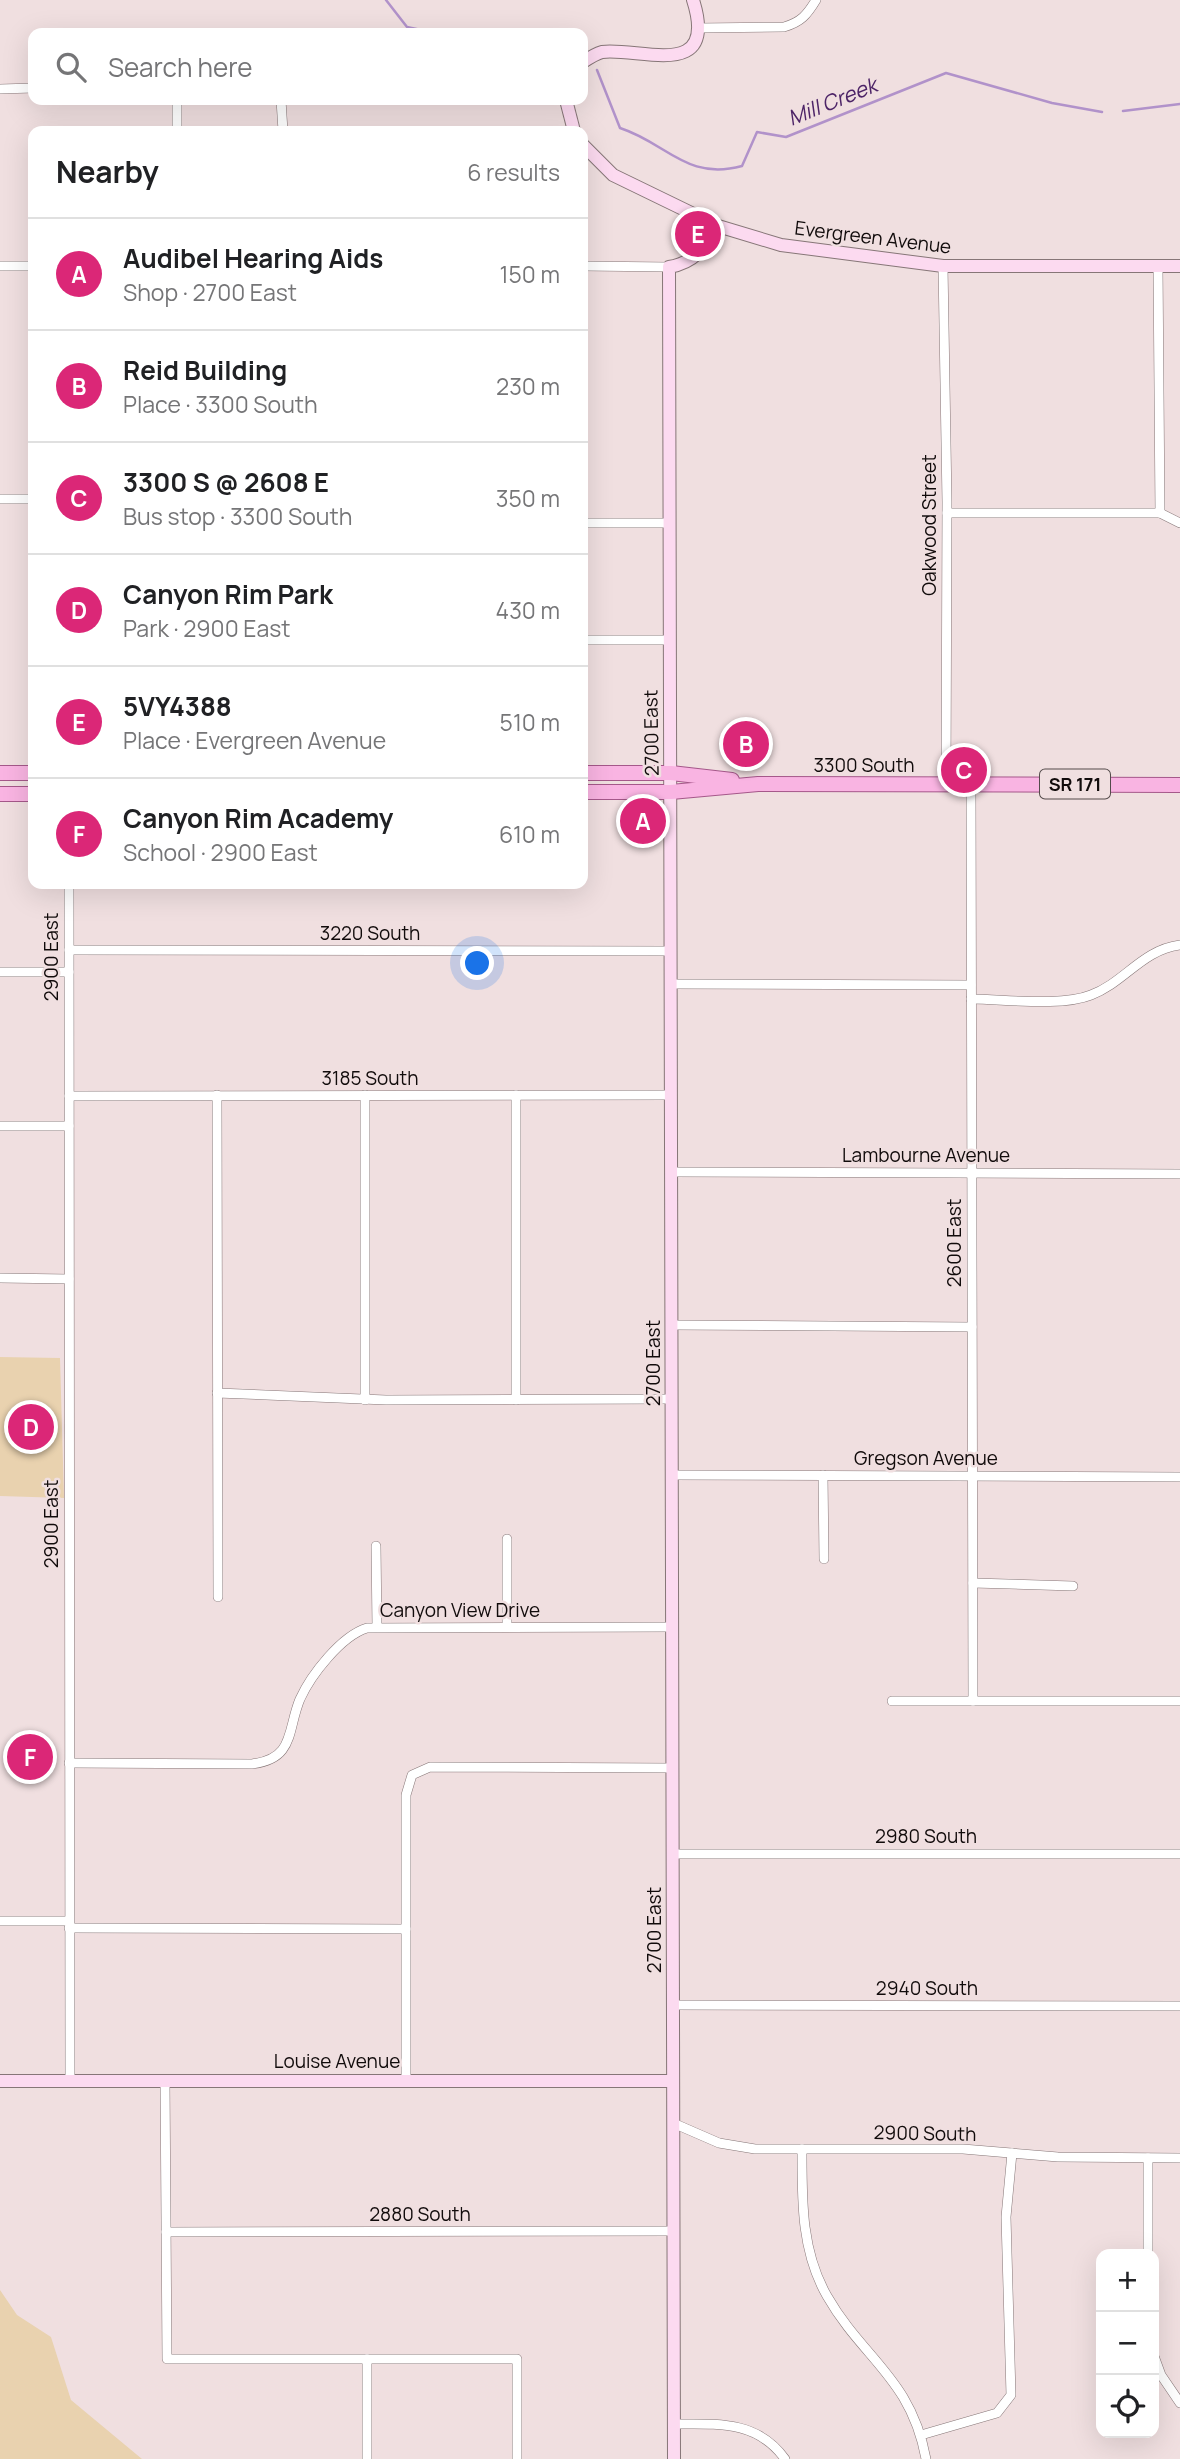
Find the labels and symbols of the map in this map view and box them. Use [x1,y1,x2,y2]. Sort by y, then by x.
water label: Mill Creek [783,69,883,132]
pin: E [675,208,721,260]
street label: Evergreen Avenue [793,214,953,260]
street label: Oakwood Street [916,454,942,596]
street label: 2700 East [637,690,665,776]
pin: B [723,718,769,770]
pin: C [941,744,987,796]
street label: 3300 South [813,752,915,778]
road number: SR 171 [1040,770,1110,798]
pin: A [620,795,666,847]
street label: 2900 East [38,913,64,1001]
street label: 3220 South [320,920,420,946]
your location [460,946,494,980]
street label: 3185 South [322,1065,418,1091]
street label: Lambourne Avenue [842,1142,1010,1168]
street label: 2600 East [941,1199,967,1287]
street label: 2700 East [640,1320,666,1406]
pin: D [8,1401,54,1453]
street label: Gregson Avenue [854,1445,998,1471]
street label: 2900 East [38,1480,64,1568]
street label: Canyon View Drive [380,1597,540,1623]
pin: F [7,1731,53,1783]
street label: 2980 South [875,1823,977,1849]
street label: 2700 East [641,1887,667,1973]
street label: 2940 South [876,1975,978,2001]
street label: Louise Avenue [274,2048,400,2074]
street label: 2900 South [873,2119,977,2147]
street label: 2880 South [369,2201,471,2227]

